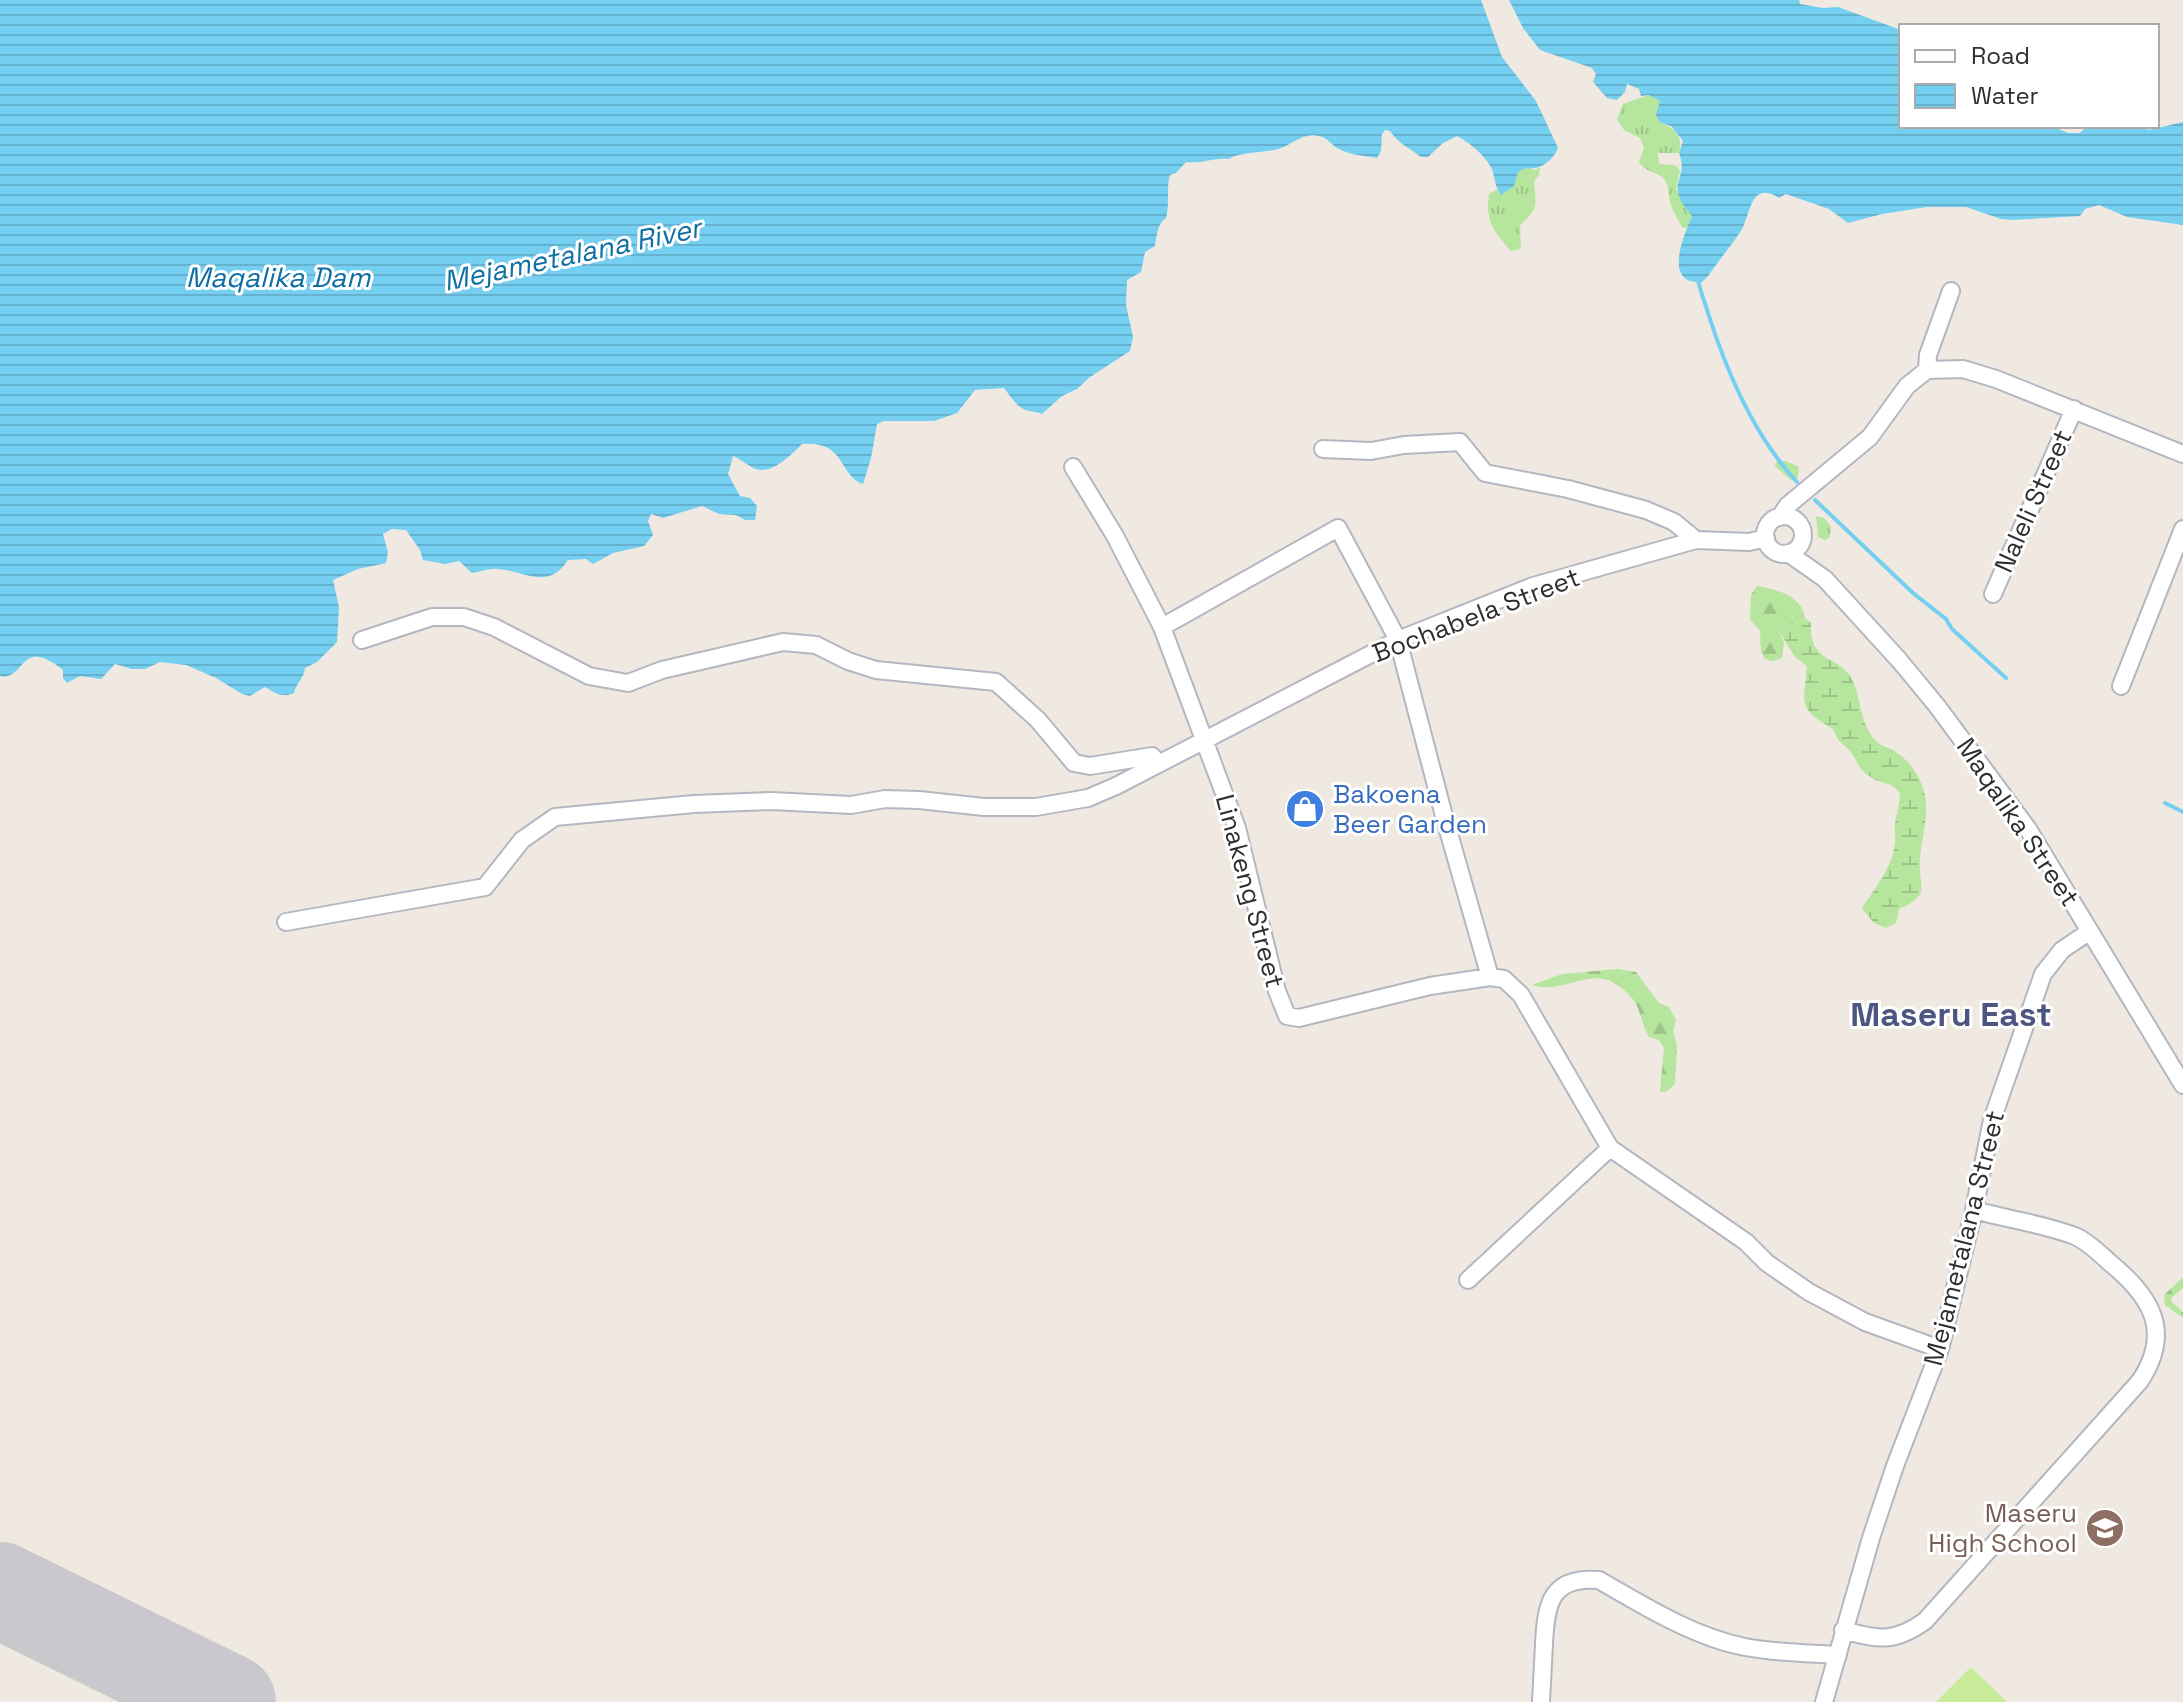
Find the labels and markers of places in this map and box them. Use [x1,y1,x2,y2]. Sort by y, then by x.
place label: Bakoena Beer Garden [1333,777,1487,841]
shop icon: Bakoena Beer Garden [1284,788,1326,830]
place label: Maseru High School [1928,1496,2077,1560]
school or university icon: Maseru High School [2084,1507,2126,1549]

